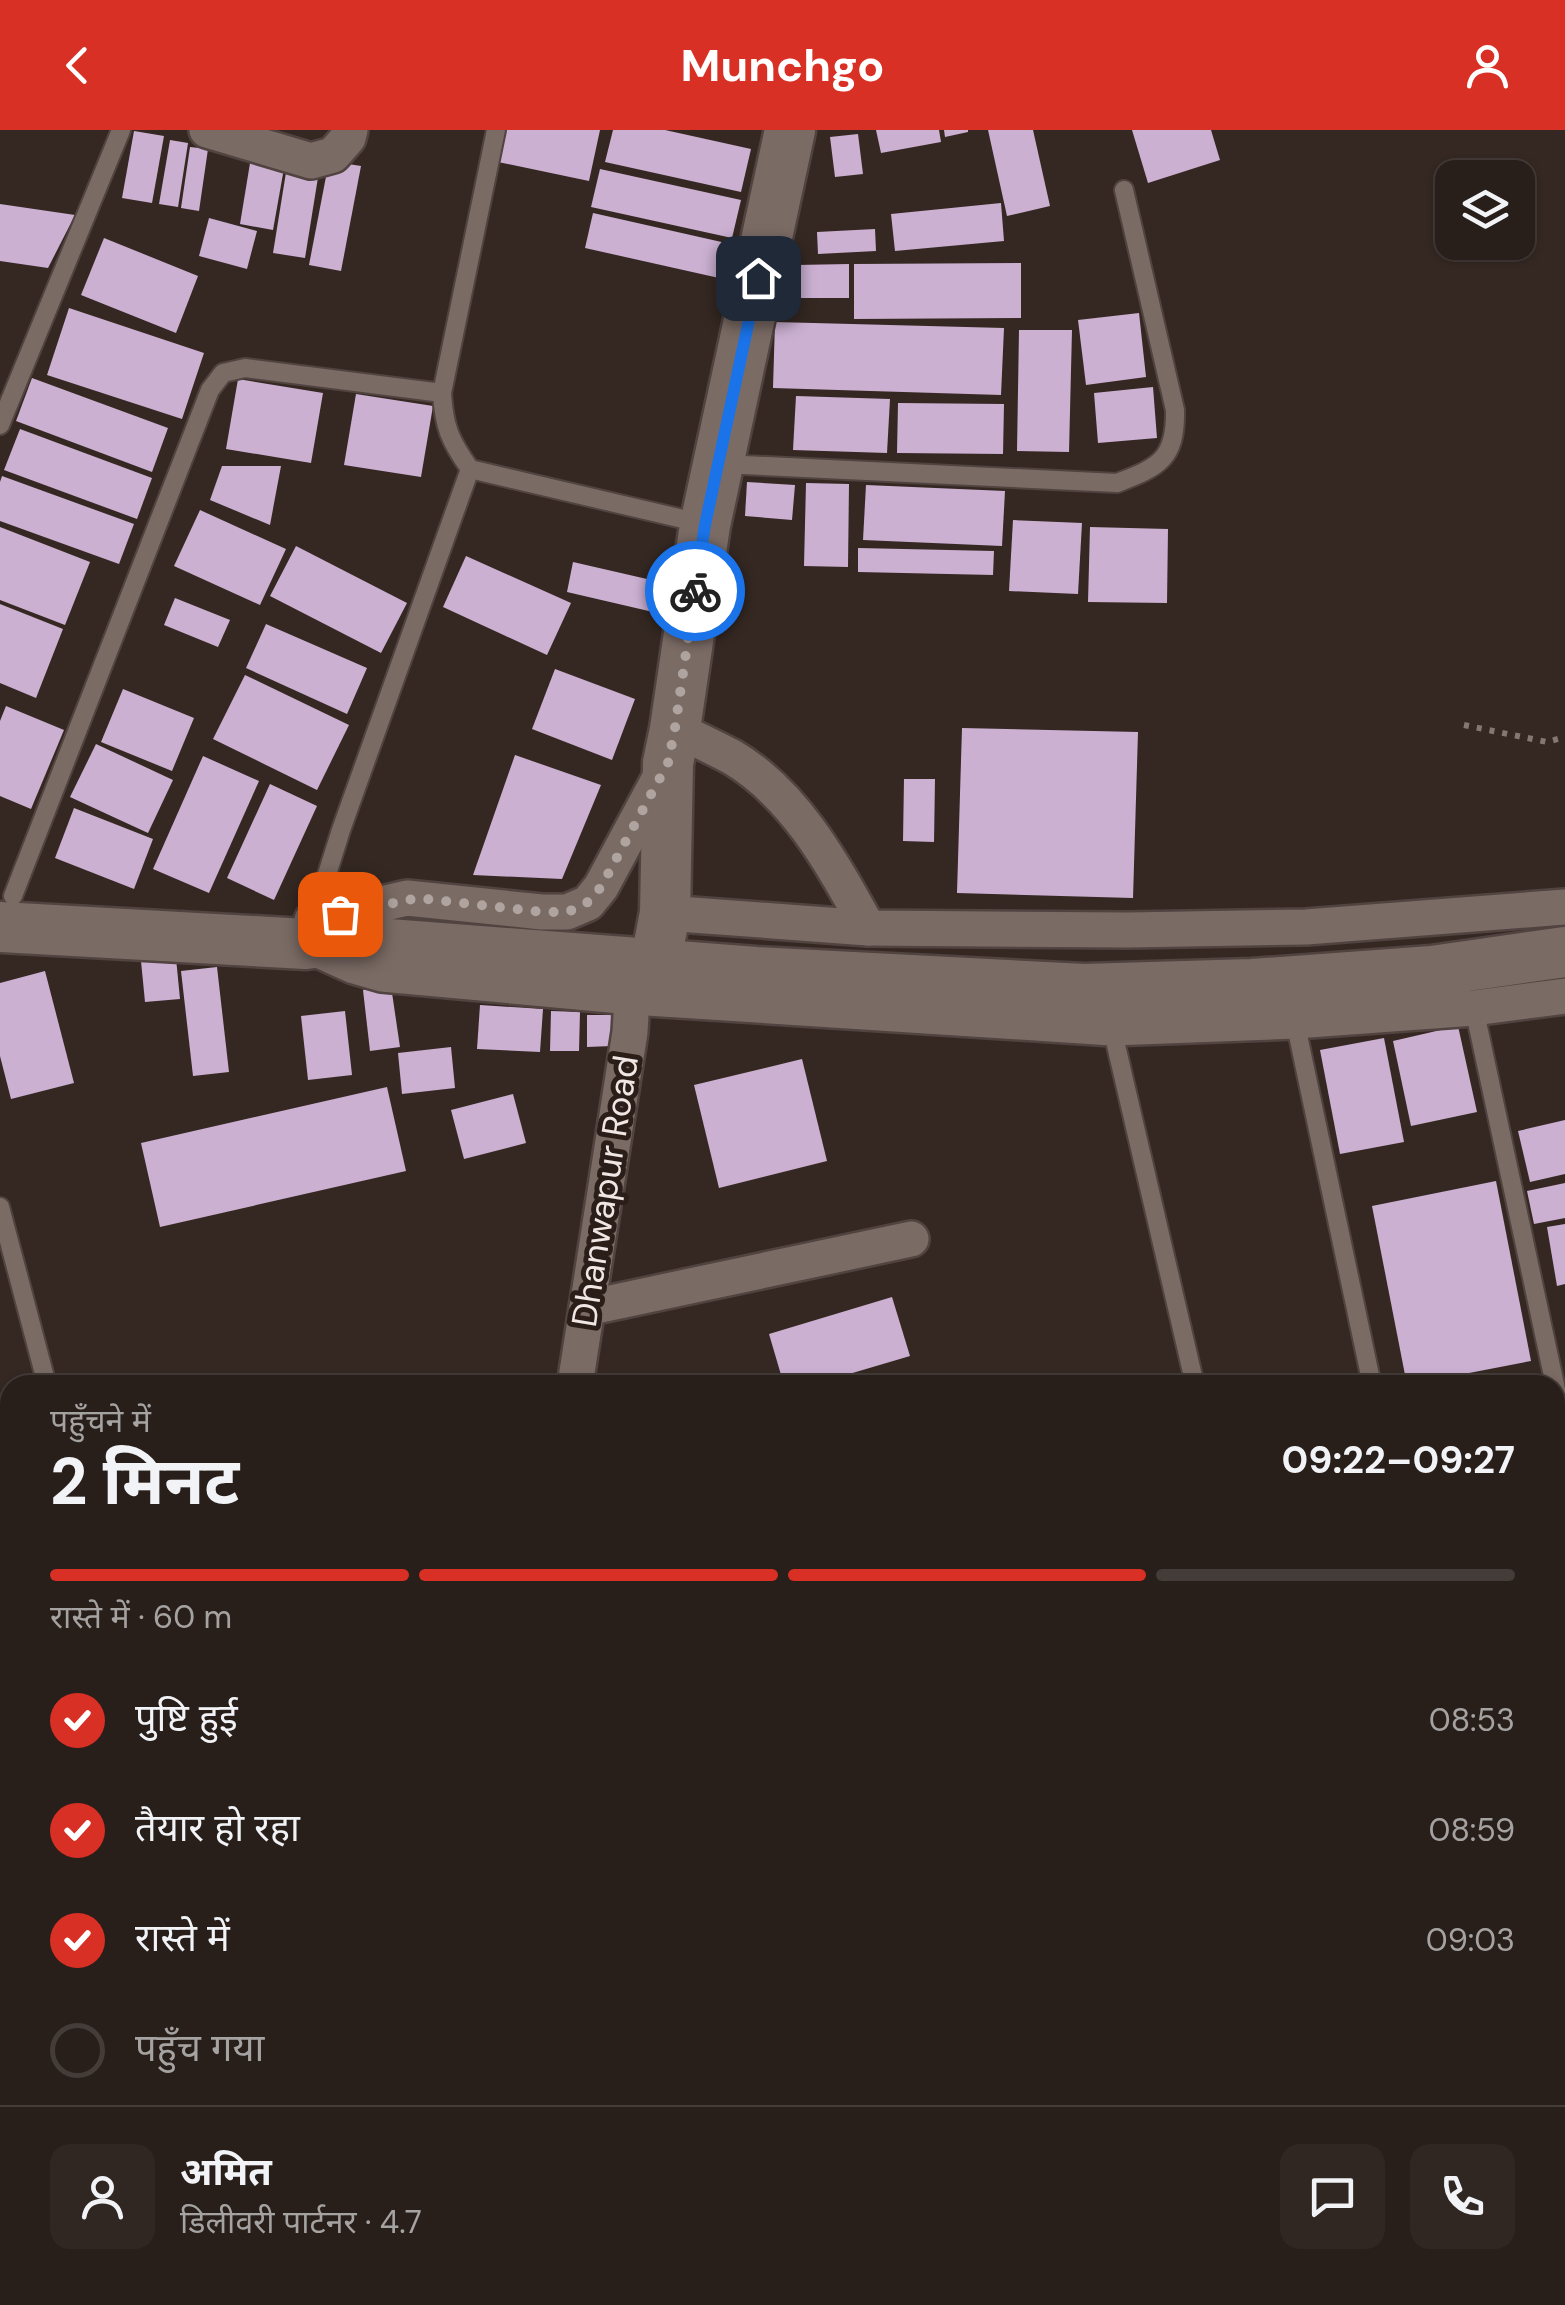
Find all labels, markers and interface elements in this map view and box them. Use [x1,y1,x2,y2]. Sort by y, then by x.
text: Munchgo [681,36,884,95]
icon: back [50,38,105,93]
icon: person [1460,38,1515,93]
map controls [1435,160,1535,260]
button: layers [1435,160,1535,260]
pin [716,236,801,321]
icon: home [731,251,786,306]
courier [645,541,745,641]
icon: bike [668,564,723,619]
pin [298,872,383,957]
icon: bag [313,887,368,942]
street label: Dhanwapur Road [561,1052,649,1330]
text: पहुँचने में [50,1400,151,1442]
text: 09:22–09:27 [1282,1435,1515,1485]
text: 2 मिनट [50,1440,239,1524]
text: रास्ते में · 60 m [50,1596,232,1638]
icon: check [50,1693,105,1748]
text: पुष्टि हुई [135,1693,238,1743]
text: 08:53 [1429,1699,1515,1741]
icon: check [50,1803,105,1858]
text: तैयार हो रहा [135,1803,300,1853]
text: 08:59 [1429,1809,1515,1851]
icon: check [50,1913,105,1968]
text: रास्ते में [135,1913,230,1963]
text: 09:03 [1426,1919,1515,1961]
text: पहुँच गया [135,2023,264,2073]
button: person [50,2144,155,2249]
button: chat [1280,2144,1385,2249]
button: phone [1410,2144,1515,2249]
text: अमित [180,2147,272,2197]
text: डिलीवरी पार्टनर · 4.7 [180,2201,422,2243]

